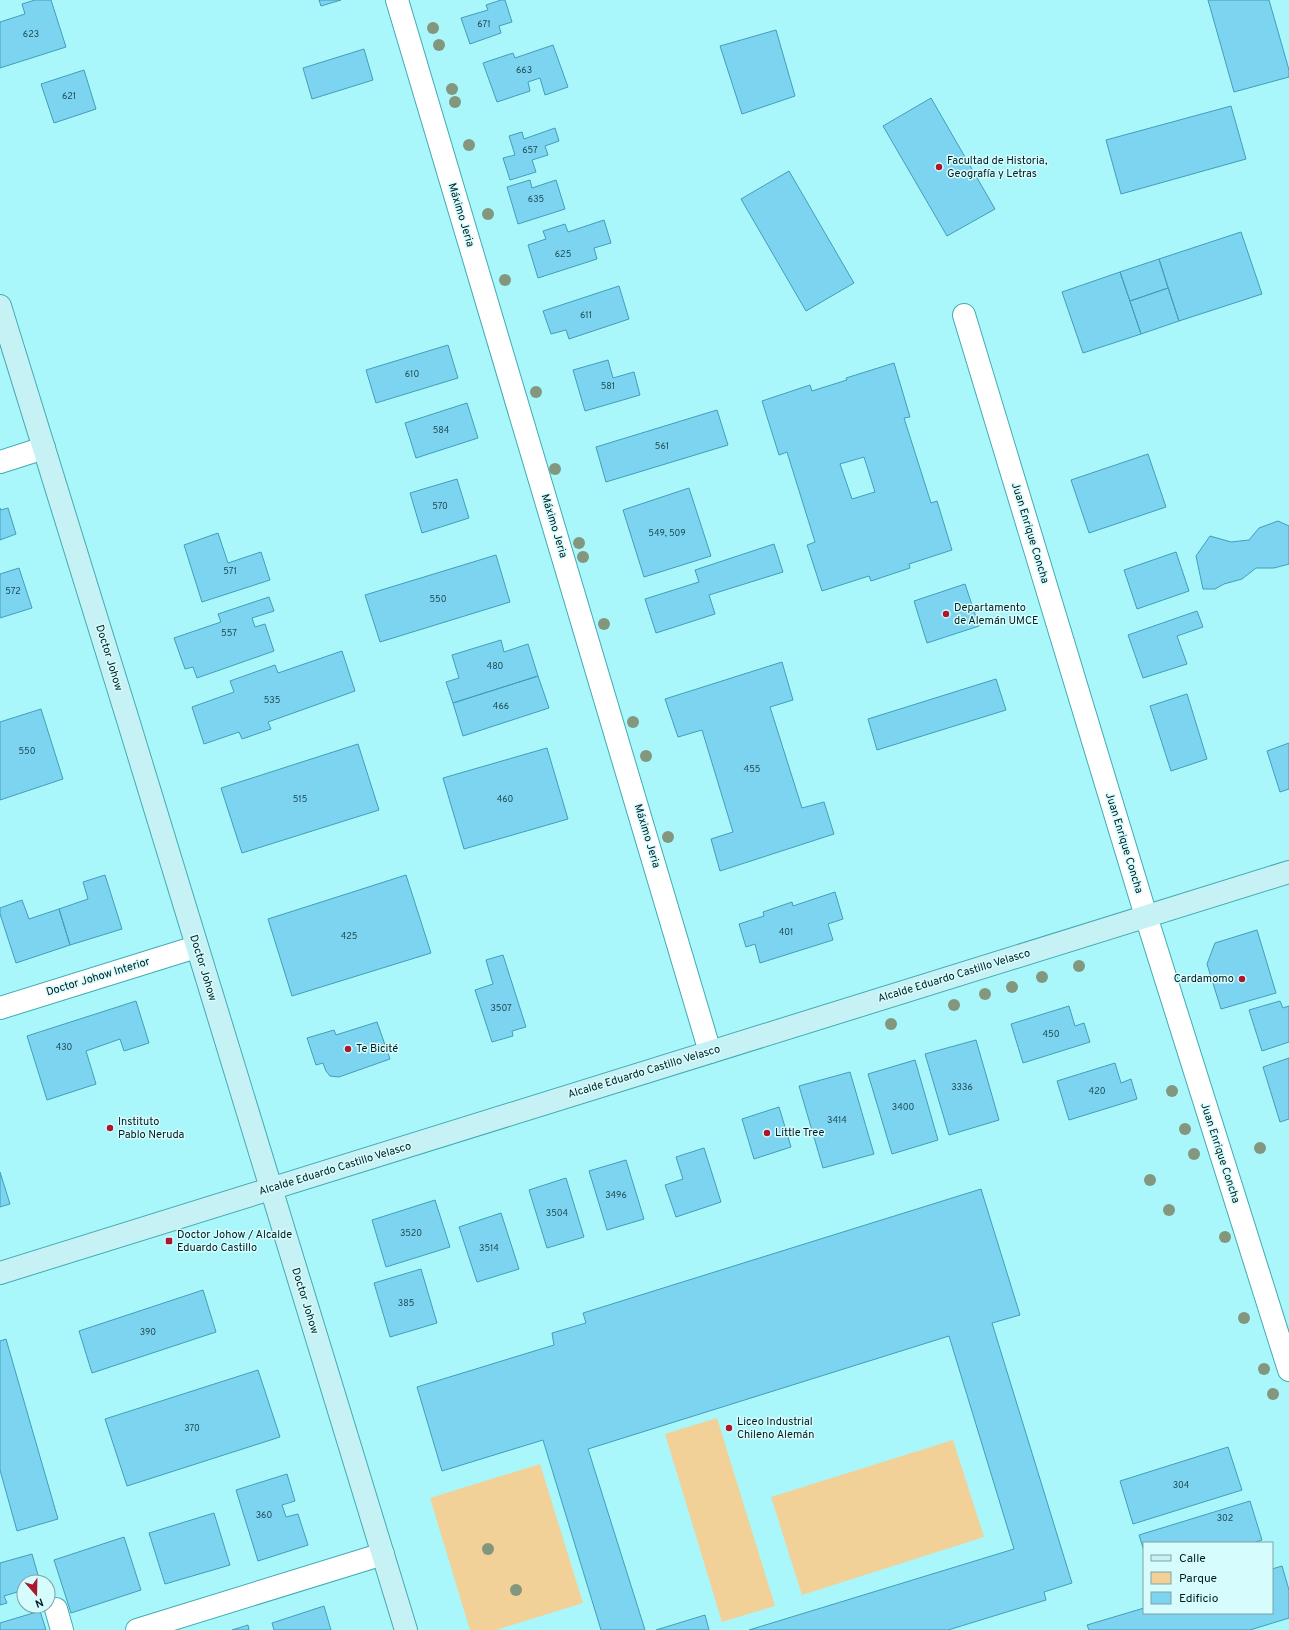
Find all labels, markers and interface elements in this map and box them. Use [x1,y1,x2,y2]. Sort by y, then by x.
house number: 671 [477,19,491,30]
house number: 623 [23,29,39,40]
house number: 663 [516,65,532,76]
house number: 621 [62,91,76,102]
house number: 657 [522,145,538,156]
place label: Facultad de Historia, Geografía y Letras [947,154,1048,181]
marker: Facultad de Historia, Geografía y Letras [934,162,944,172]
street label: Máximo Jeria [445,181,477,249]
house number: 635 [528,194,544,205]
house number: 625 [555,249,571,260]
house number: 611 [580,310,592,321]
house number: 610 [405,369,419,380]
house number: 581 [601,381,615,392]
house number: 584 [433,425,450,436]
house number: 561 [655,441,669,452]
street label: Juan Enrique Concha [1008,481,1052,585]
street label: Máximo Jeria [538,492,570,560]
house number: 570 [432,501,448,512]
house number: 549, 509 [648,528,686,539]
house number: 571 [223,566,237,577]
house number: 572 [5,586,21,597]
house number: 550 [430,594,447,605]
place label: Departamento de Alemán UMCE [954,601,1039,628]
marker: Departamento de Alemán UMCE [941,609,951,619]
street label: Doctor Johow [92,623,126,693]
house number: 557 [221,628,237,639]
house number: 480 [487,661,504,672]
house number: 535 [264,695,280,706]
house number: 466 [493,701,509,712]
house number: 550 [19,746,36,757]
house number: 455 [744,764,760,775]
street label: Juan Enrique Concha [1102,791,1146,895]
house number: 515 [293,794,307,805]
house number: 460 [497,794,514,805]
street label: Máximo Jeria [631,802,663,870]
house number: 401 [779,927,793,938]
house number: 425 [341,931,357,942]
street label: Doctor Johow [186,933,220,1003]
street label: Alcalde Eduardo Castillo Velasco [876,946,1032,1006]
street label: Doctor Johow Interior [44,954,152,999]
place label: Cardamomo [1174,972,1234,986]
marker: Cardamomo [1237,974,1247,984]
house number: 3507 [490,1003,512,1014]
house number: 450 [1043,1029,1060,1040]
house number: 430 [56,1042,73,1053]
place label: Te Bicité [356,1042,398,1056]
street label: Alcalde Eduardo Castillo Velasco [566,1042,722,1102]
marker: Te Bicité [343,1044,353,1054]
house number: 3336 [951,1082,973,1093]
house number: 420 [1089,1086,1106,1097]
street label: Juan Enrique Concha [1197,1101,1243,1205]
house number: 3400 [892,1102,914,1113]
place label: Instituto Pablo Neruda [118,1115,185,1142]
house number: 3414 [827,1115,847,1126]
marker: Instituto Pablo Neruda [105,1123,115,1133]
place label: Little Tree [775,1126,824,1140]
marker: Little Tree [762,1128,772,1138]
street label: Alcalde Eduardo Castillo Velasco [257,1139,413,1199]
house number: 3496 [605,1190,627,1201]
house number: 3504 [546,1208,569,1219]
place label: Doctor Johow / Alcalde Eduardo Castillo [177,1228,292,1255]
house number: 3520 [400,1228,422,1239]
marker: Doctor Johow / Alcalde Eduardo Castillo [164,1236,174,1246]
house number: 3514 [479,1243,499,1254]
street label: Doctor Johow [288,1266,322,1336]
house number: 385 [398,1298,414,1309]
house number: 390 [140,1327,156,1338]
place label: Liceo Industrial Chileno Alemán [737,1415,814,1442]
house number: 370 [184,1423,200,1434]
marker: Liceo Industrial Chileno Alemán [724,1423,734,1433]
house number: 304 [1173,1480,1190,1491]
house number: 360 [256,1510,273,1521]
house number: 302 [1217,1513,1233,1524]
legend [1143,1542,1273,1614]
text: Calle [1179,1551,1206,1567]
text: Parque [1179,1571,1217,1587]
north arrow [16,1574,56,1614]
text: Edificio [1179,1591,1219,1607]
text: N [33,1595,45,1610]

